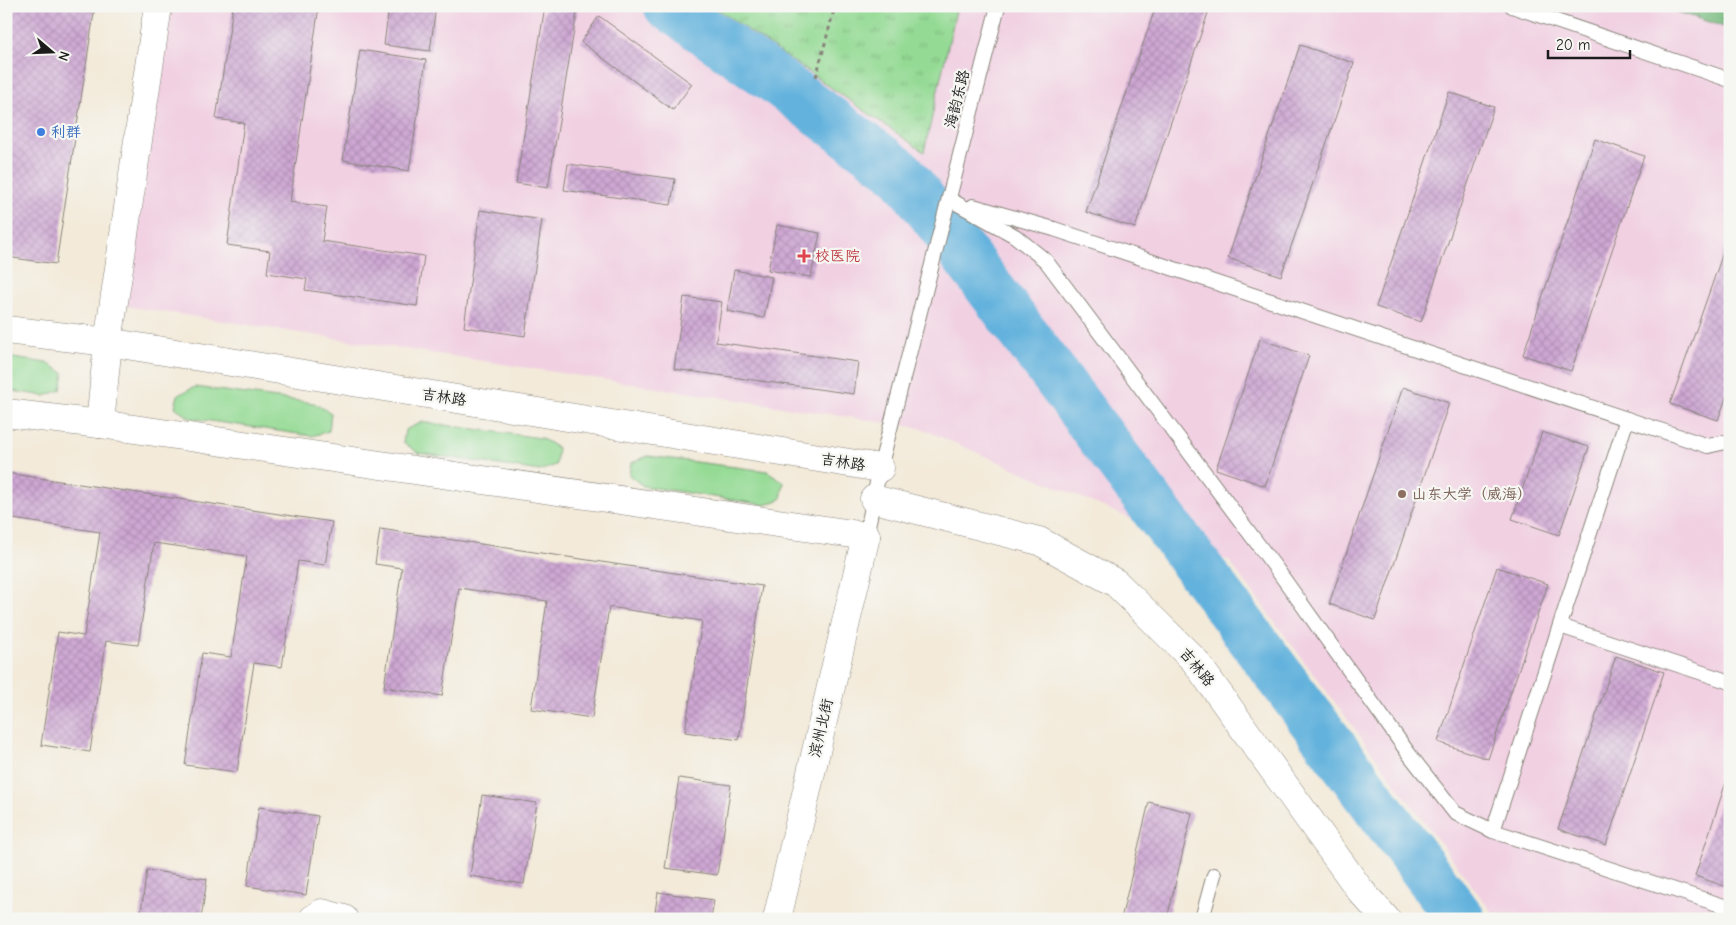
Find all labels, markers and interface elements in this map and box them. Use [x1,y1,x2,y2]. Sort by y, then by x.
north arrow [28,28,78,78]
scale bar [1548,28,1631,60]
text: 20 m [1556,36,1590,54]
text: N [54,49,73,63]
street label: 海韵东路 [941,68,973,130]
place label: 利群 [51,123,81,141]
marker: 利群 [35,126,47,138]
place label: 校医院 [815,247,860,265]
marker: 校医院 [797,249,811,263]
street label: 吉林路 [420,385,468,409]
street label: 吉林路 [819,450,867,474]
place label: 山东大学（威海） [1412,485,1532,503]
marker: 山东大学（威海） [1396,488,1408,500]
street label: 吉林路 [1176,644,1218,690]
street label: 滨州北街 [805,697,837,759]

